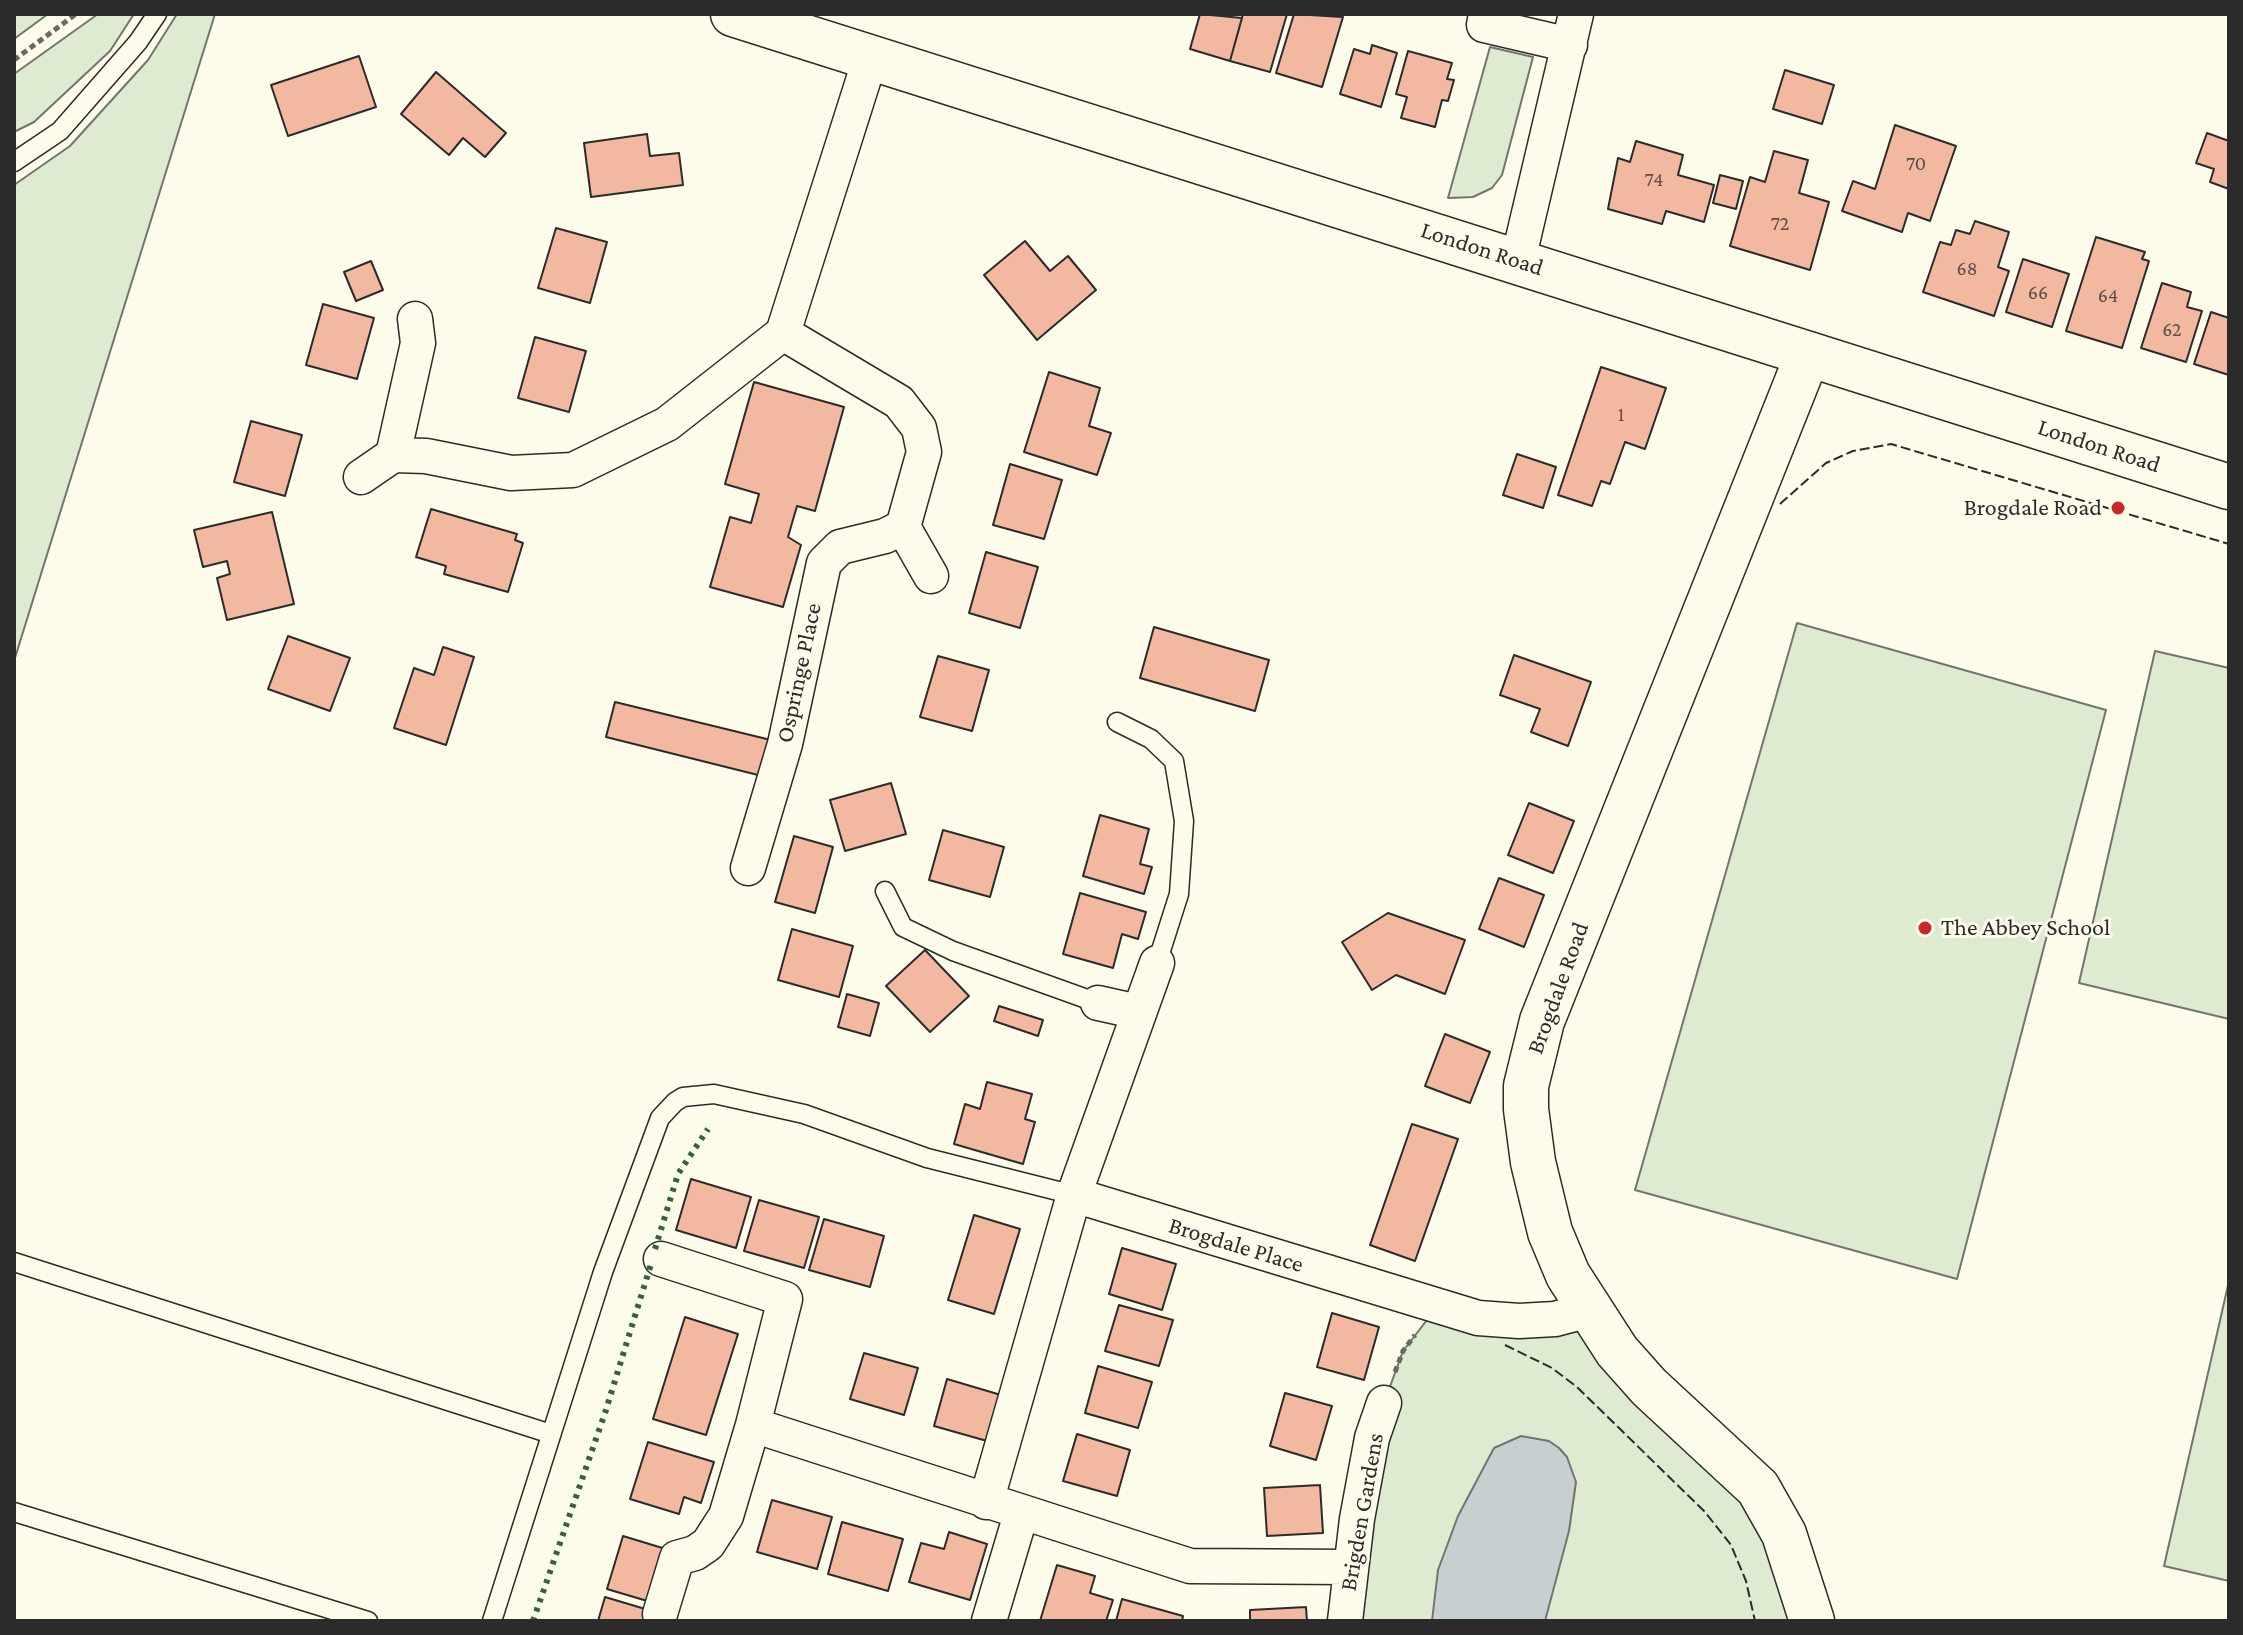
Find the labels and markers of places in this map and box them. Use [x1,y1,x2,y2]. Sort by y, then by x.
place label: Brogdale Road [1964,494,2102,522]
marker: Brogdale Road [2109,499,2127,517]
place label: The Abbey School [1941,914,2110,942]
marker: The Abbey School [1916,919,1934,937]

